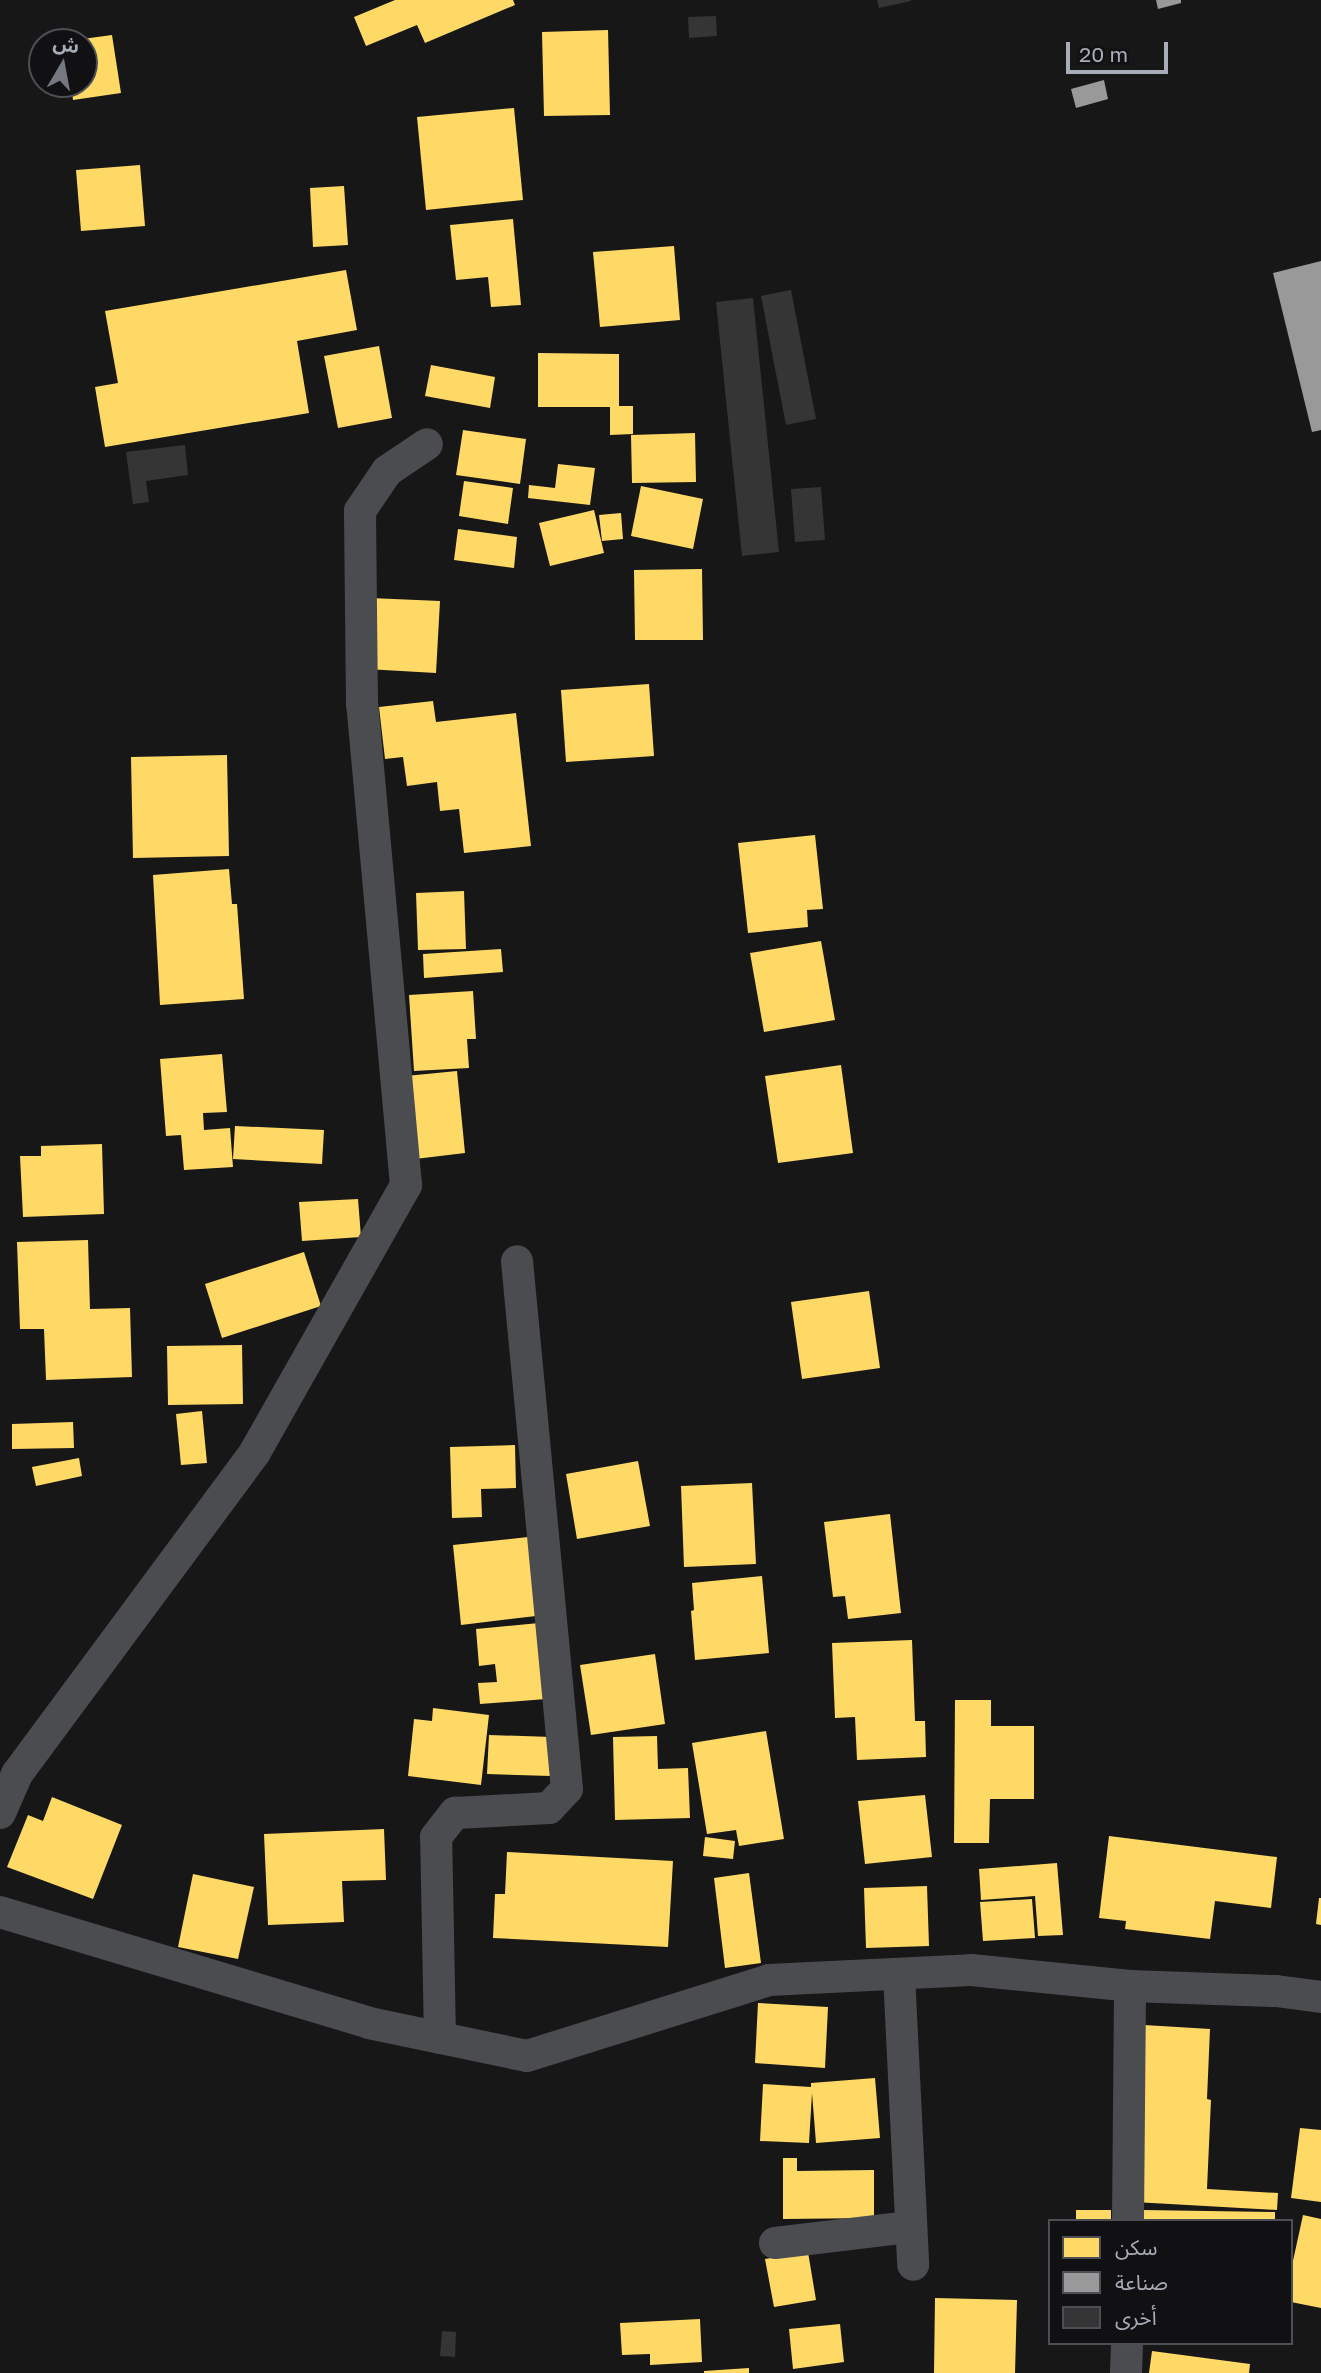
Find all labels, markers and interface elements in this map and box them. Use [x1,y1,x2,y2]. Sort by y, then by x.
north arrow [28,28,98,98]
scale bar [1069,28,1170,72]
text: ش [52,30,81,57]
text: 20 m [1079,41,1128,67]
legend [1048,2219,1293,2345]
text: سكن [1115,2234,1157,2260]
text: صناعة [1115,2269,1168,2295]
text: أخرى [1115,2304,1157,2330]

